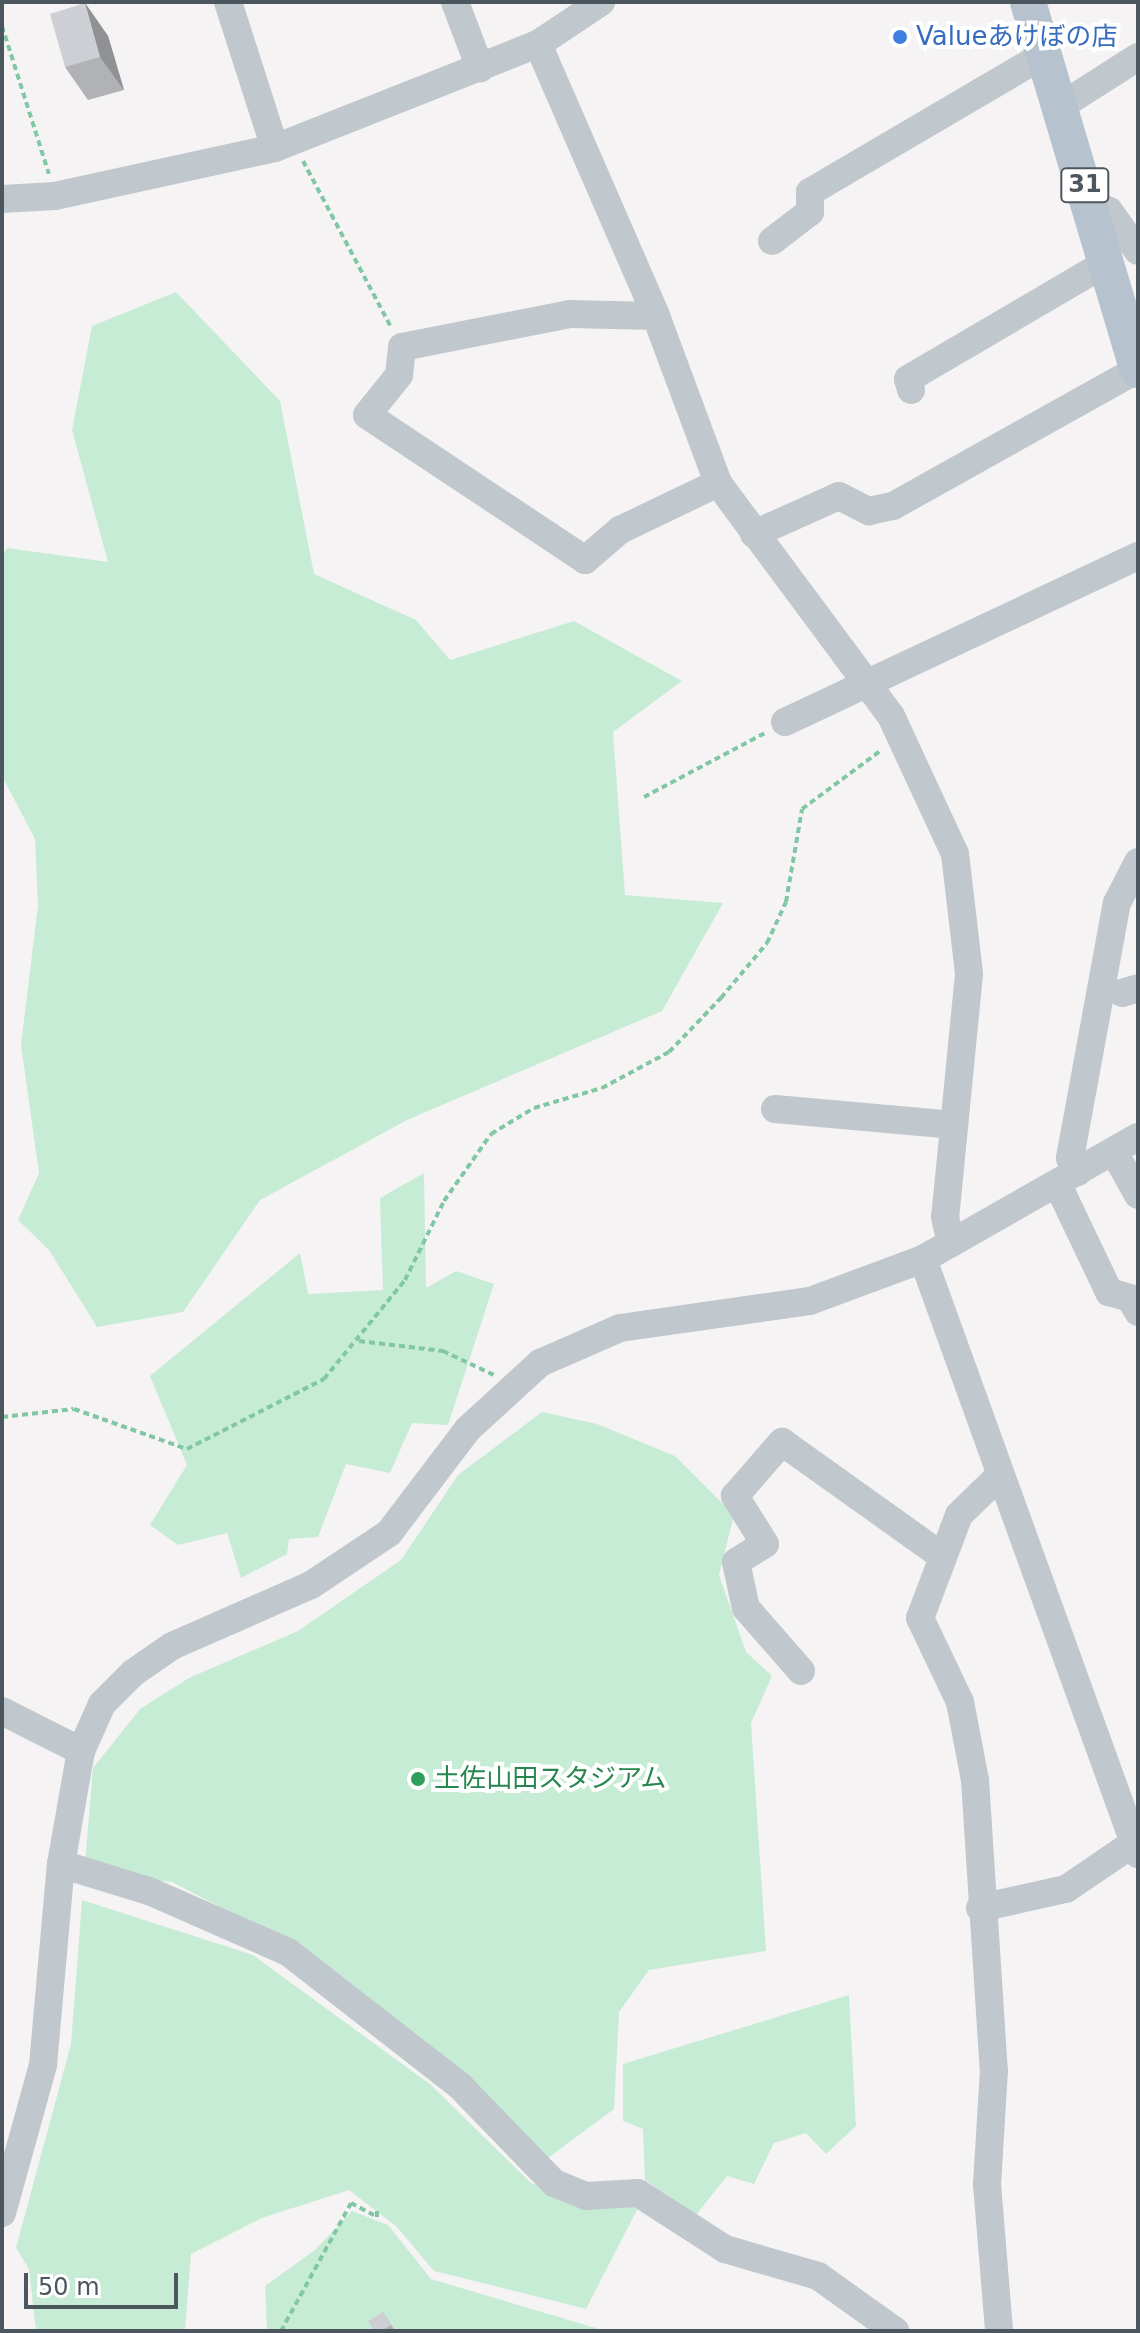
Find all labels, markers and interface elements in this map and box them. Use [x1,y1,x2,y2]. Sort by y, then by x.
place label: Valueあけぼの店 [916,21,1117,53]
marker: Valueあけぼの店 [891,28,909,46]
road number: 31 [1059,165,1111,205]
place label: 土佐山田スタジアム [434,1763,668,1795]
marker: 土佐山田スタジアム [409,1770,427,1788]
scale bar [28,2257,182,2307]
text: 50 m [38,2273,100,2301]

